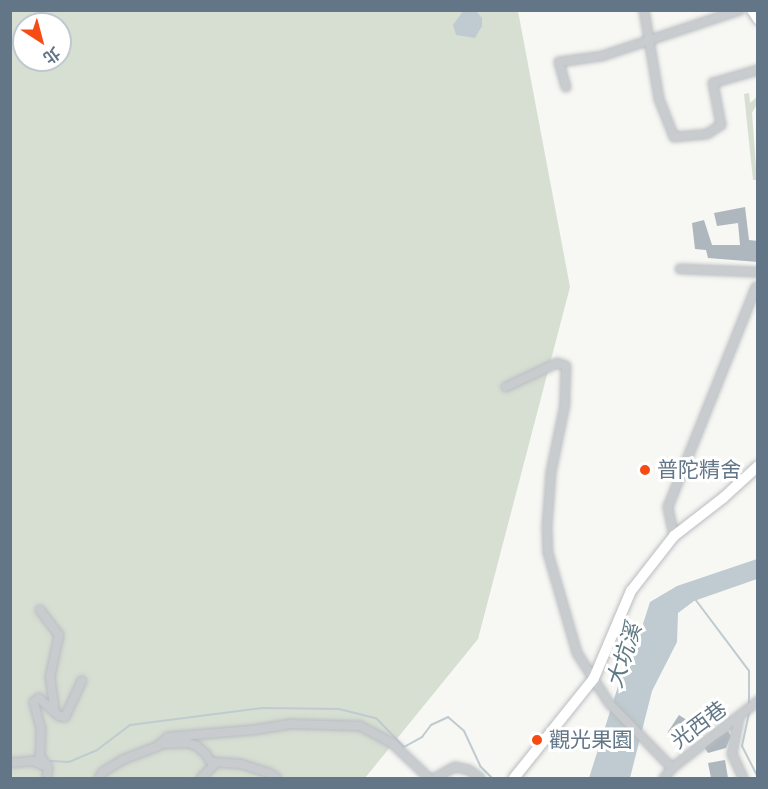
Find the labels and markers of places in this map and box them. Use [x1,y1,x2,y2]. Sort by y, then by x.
place label: 普陀精舍 [657,457,741,483]
marker: 普陀精舍 [638,463,652,477]
place label: 觀光果園 [549,727,633,753]
marker: 觀光果園 [530,733,544,747]

